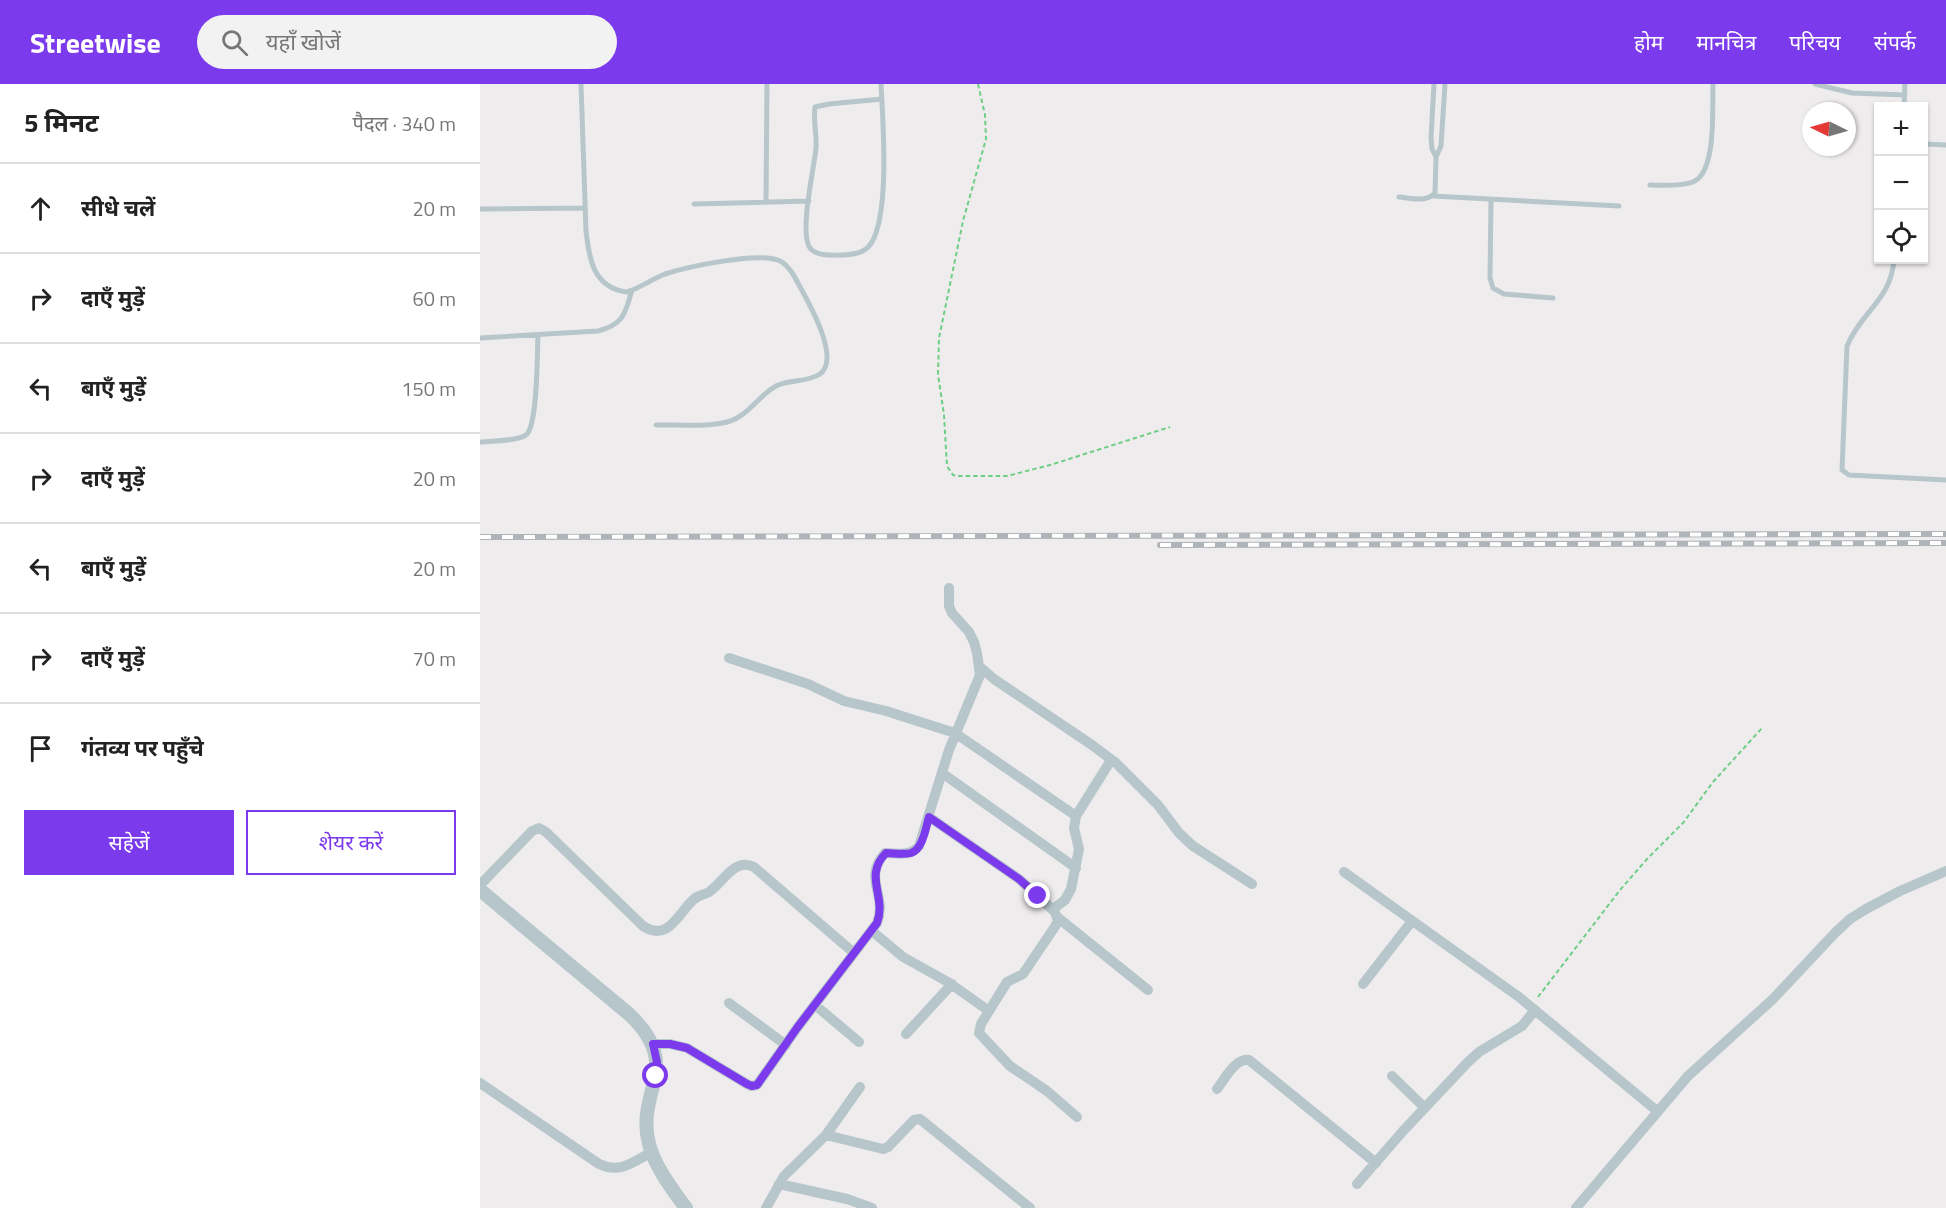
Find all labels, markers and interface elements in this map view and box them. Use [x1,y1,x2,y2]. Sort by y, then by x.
search box [197,15,617,69]
text: Streetwise [30,21,161,64]
text: यहाँ खोजें [266,25,341,59]
icon: search [218,26,251,59]
text: होम [1634,26,1663,58]
text: मानचित्र [1696,26,1756,58]
text: परिचय [1789,26,1841,58]
text: संपर्क [1874,26,1916,58]
north arrow [1802,102,1856,156]
map controls [1874,102,1928,264]
button: + [1874,102,1928,156]
text: 5 मिनट [24,103,99,142]
text: पैदल · 340 m [353,108,456,139]
button: − [1874,156,1928,210]
text: सीधे चलें [81,191,155,225]
icon: ahead [24,192,57,225]
text: 20 m [412,193,456,224]
button: locate [1874,210,1928,264]
text: दाएँ मुड़ें [81,281,145,315]
icon: right [24,282,57,315]
text: 60 m [412,283,456,314]
text: बाएँ मुड़ें [81,371,146,405]
icon: left [24,372,57,405]
text: 150 m [401,373,456,404]
text: दाएँ मुड़ें [81,461,145,495]
icon: right [24,462,57,495]
text: 20 m [412,463,456,494]
text: बाएँ मुड़ें [81,551,146,585]
icon: left [24,552,57,585]
text: 20 m [412,553,456,584]
text: दाएँ मुड़ें [81,641,145,675]
icon: right [24,642,57,675]
text: 70 m [412,643,456,674]
text: गंतव्य पर पहुँचे [81,731,204,765]
icon: arrive [24,732,57,765]
button: सहेजें [24,810,234,875]
button: शेयर करें [246,810,456,875]
route end [1024,882,1050,908]
route start [642,1062,668,1088]

